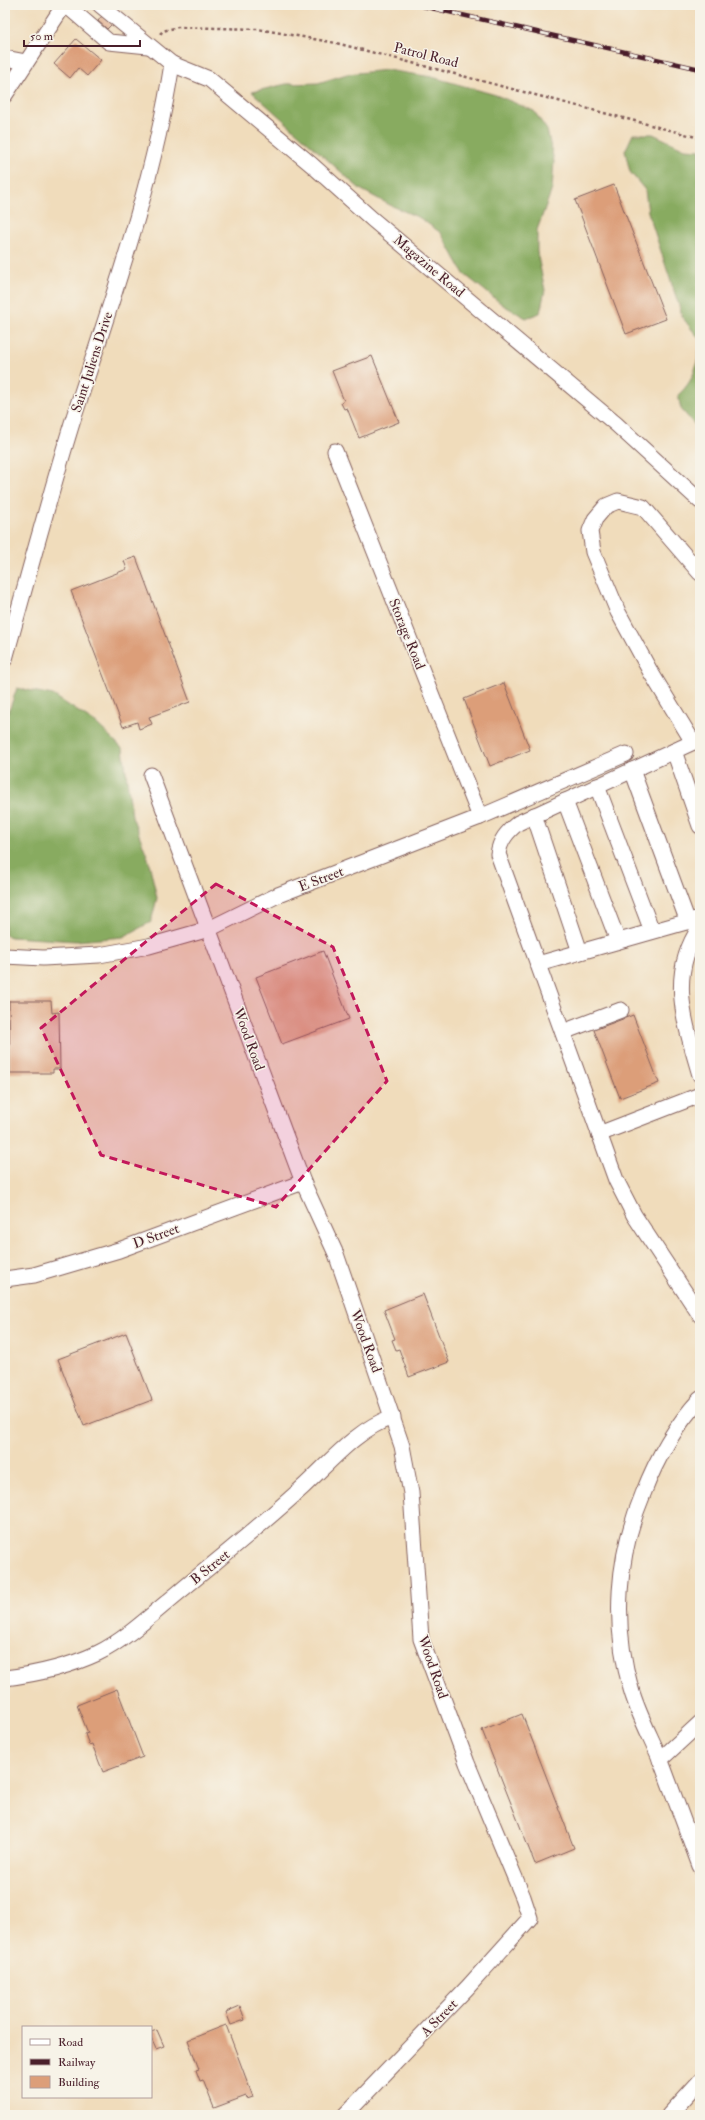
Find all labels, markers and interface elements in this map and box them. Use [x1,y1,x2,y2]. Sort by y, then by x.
scale bar [24,22,140,48]
text: 50 m [30,29,54,44]
street label: Patrol Road [392,39,460,71]
street label: Magazine Road [390,231,468,301]
street label: Saint Juliens Drive [68,309,116,414]
street label: Storage Road [385,596,429,672]
street label: E Street [296,863,346,895]
street label: Wood Road [229,1004,268,1073]
street label: D Street [130,1220,182,1252]
street label: Wood Road [346,1306,385,1375]
street label: B Street [187,1546,234,1588]
street label: Wood Road [414,1632,452,1701]
street label: A Street [416,1995,461,2041]
legend [22,2026,152,2098]
text: Road [58,2035,83,2050]
text: Railway [58,2055,96,2070]
text: Building [58,2075,101,2090]

